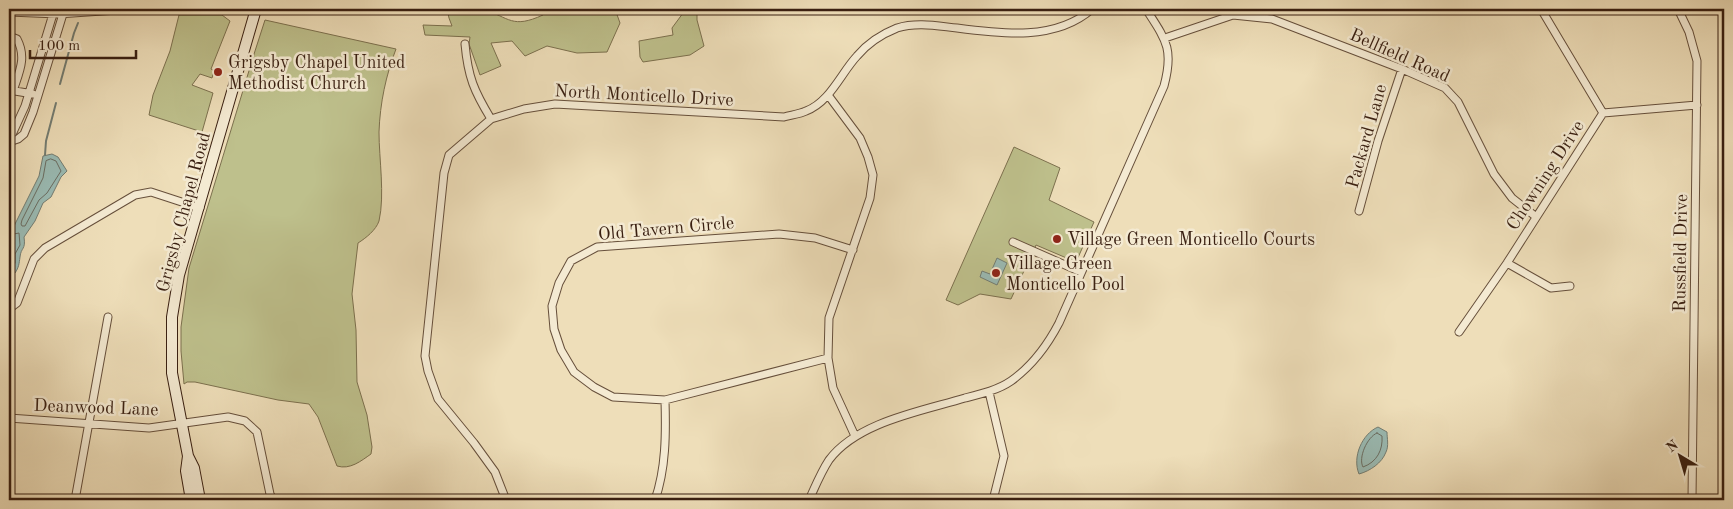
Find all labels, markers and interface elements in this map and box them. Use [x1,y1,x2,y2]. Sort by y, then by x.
street label: Bellfield Road [1347,26,1452,86]
scale bar [30,28,136,60]
text: 100 m [38,39,80,54]
place label: Grigsby Chapel United Methodist Church [228,54,405,93]
marker: Grigsby Chapel United Methodist Church [212,66,224,78]
street label: North Monticello Drive [554,82,734,110]
street label: Packard Lane [1344,82,1390,190]
street label: Chowning Drive [1504,117,1588,234]
street label: Grigsby Chapel Road [154,130,214,294]
street label: Russfield Drive [1671,194,1691,312]
street label: Old Tavern Circle [597,214,735,244]
place label: Village Green Monticello Courts [1067,231,1315,249]
marker: Village Green Monticello Courts [1051,233,1063,245]
place label: Village Green Monticello Pool [1006,255,1125,294]
marker: Village Green Monticello Pool [990,267,1002,279]
street label: Deanwood Lane [33,397,159,419]
north arrow [1656,432,1706,482]
text: N [1664,438,1681,455]

